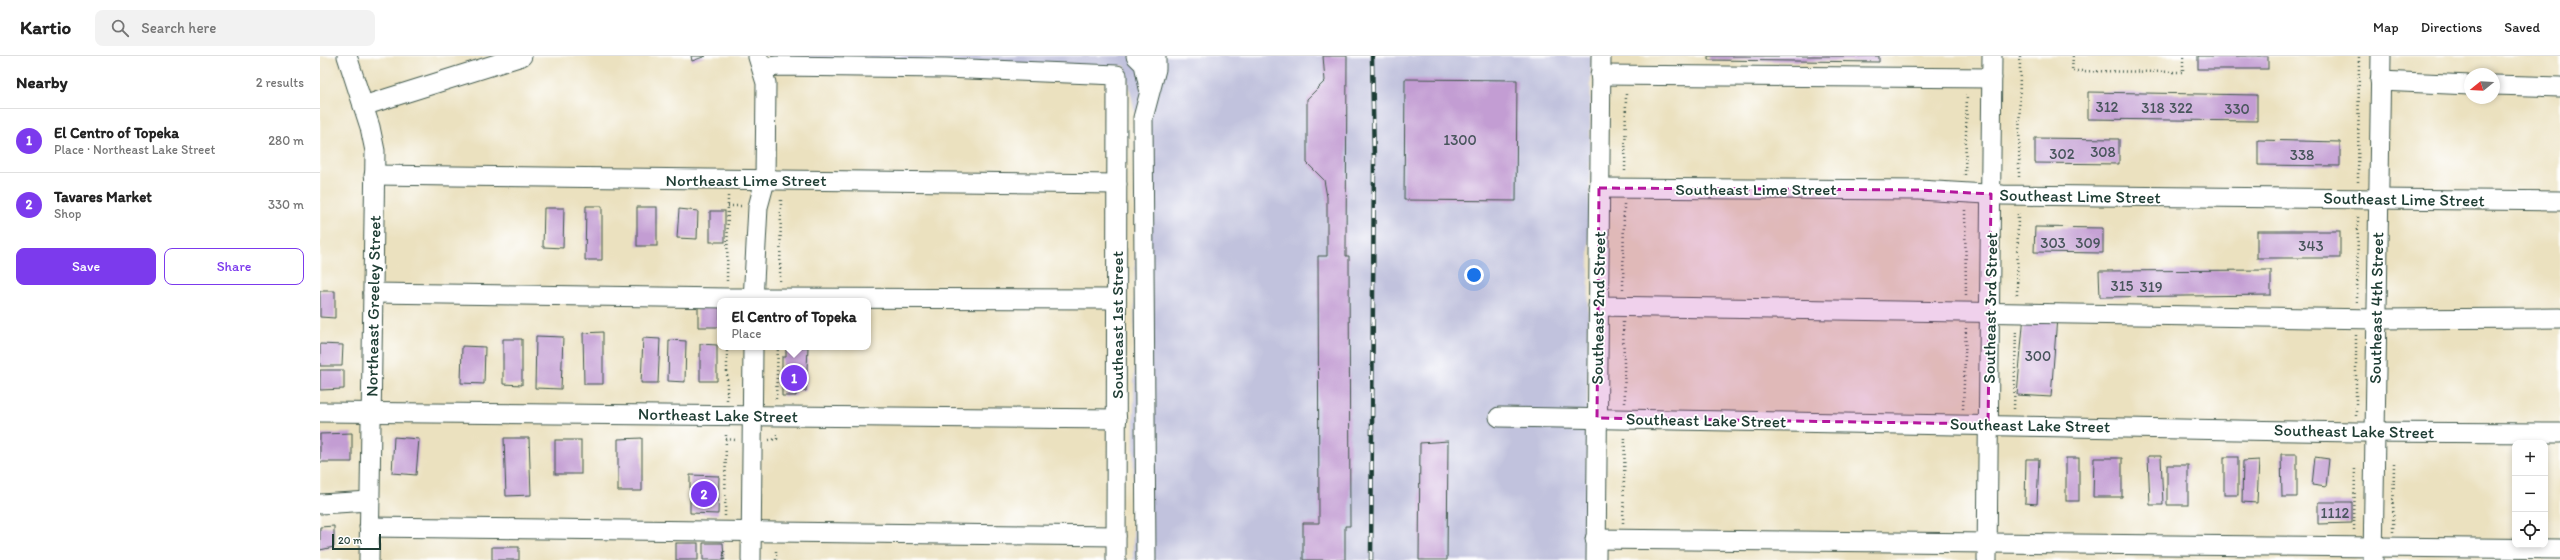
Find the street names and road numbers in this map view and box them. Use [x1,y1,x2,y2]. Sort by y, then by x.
street label: Northeast Lime Street [665,170,827,190]
street label: Southeast Lime Street [1675,179,1837,199]
street label: Southeast Lime Street [1999,185,2162,207]
street label: Southeast Lime Street [2323,188,2486,210]
street label: Northeast Greeley Street [361,214,385,397]
street label: Southeast 2nd Street [1587,231,1609,385]
street label: Southeast 3rd Street [1979,232,2001,384]
street label: Southeast 4th Street [2365,232,2387,384]
street label: Southeast 1st Street [1107,251,1127,399]
street label: Northeast Lake Street [638,404,798,426]
street label: Southeast Lake Street [1626,409,1787,431]
street label: Southeast Lake Street [1950,414,2111,436]
street label: Southeast Lake Street [2274,420,2435,442]

